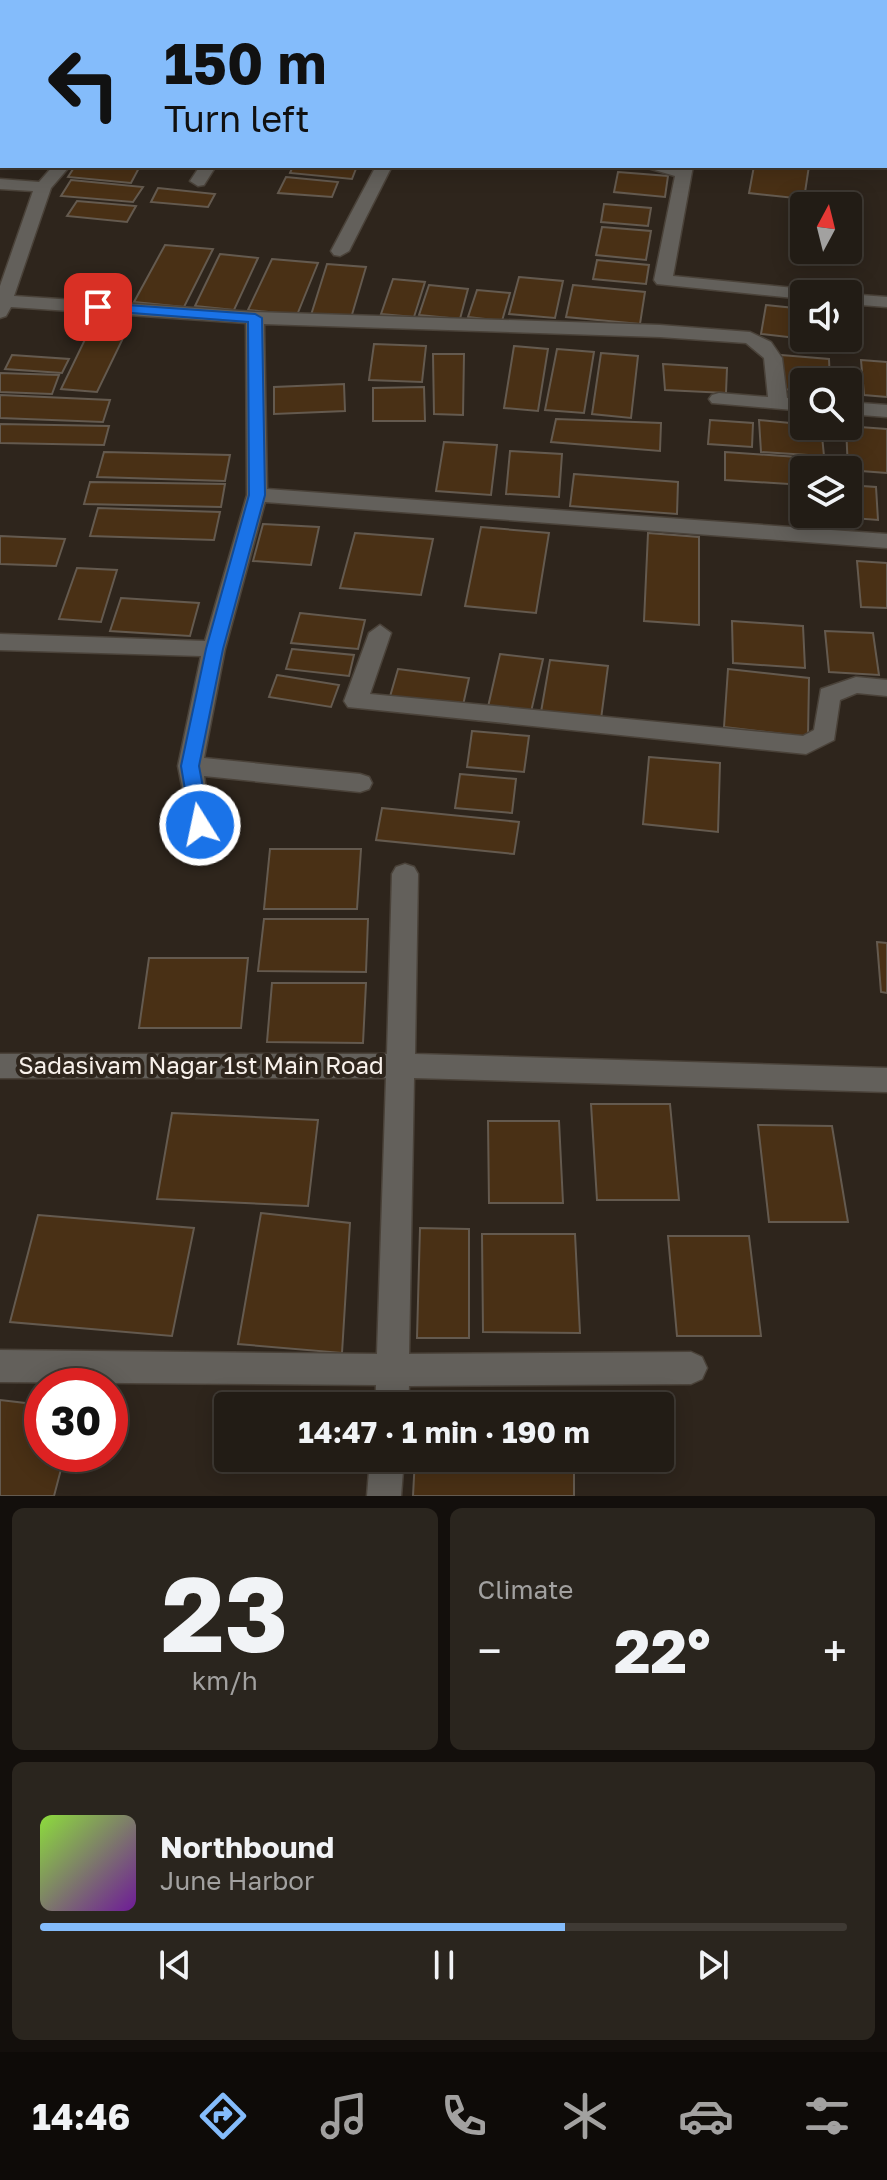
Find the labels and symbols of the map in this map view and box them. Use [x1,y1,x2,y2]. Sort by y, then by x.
north arrow [790,192,862,264]
pin [64,273,132,341]
position arrow [158,783,242,867]
street label: Sadasivam Nagar 1st Main Road [18,1050,384,1079]
speed limit sign: 30 [24,1368,128,1472]

